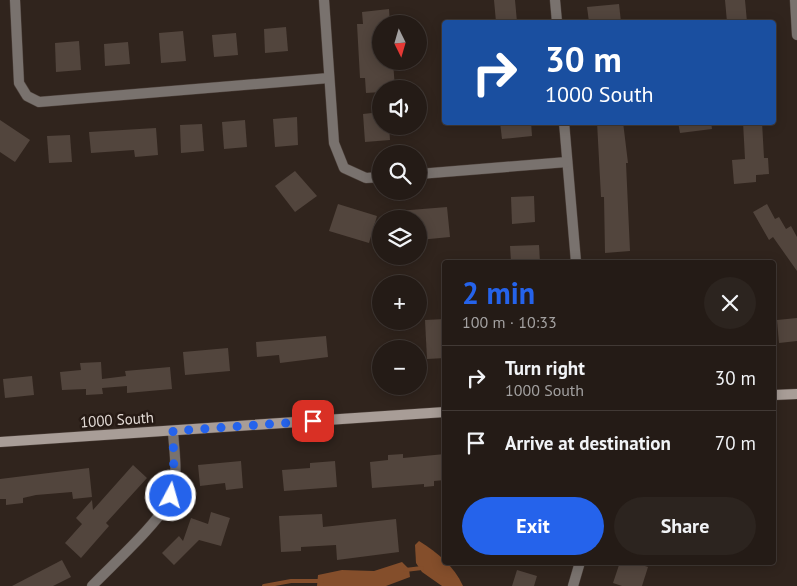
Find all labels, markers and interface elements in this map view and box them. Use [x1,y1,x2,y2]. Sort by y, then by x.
north arrow [372,15,428,70]
map controls [372,15,427,395]
text: 30 m [545,36,622,82]
icon: right [462,40,527,105]
button: sound [372,80,427,135]
text: 1000 South [545,80,654,108]
button: search [372,145,427,200]
button: layers [372,210,427,265]
text: 2 min [462,273,535,312]
button: + [372,275,427,330]
button: close [704,277,756,329]
text: 100 m · 10:33 [462,312,557,332]
button: − [372,340,427,395]
text: Turn right [505,356,585,380]
icon: right [462,364,490,392]
text: 30 m [715,366,756,390]
text: 1000 South [505,380,584,400]
pin [292,400,334,442]
street label: 1000 South [79,407,155,432]
icon: arrive [299,407,327,435]
icon: arrive [462,429,490,457]
text: Arrive at destination [505,431,671,455]
text: 70 m [715,431,756,455]
position arrow [144,469,196,521]
button: Exit [462,497,604,555]
button: Share [614,497,756,555]

